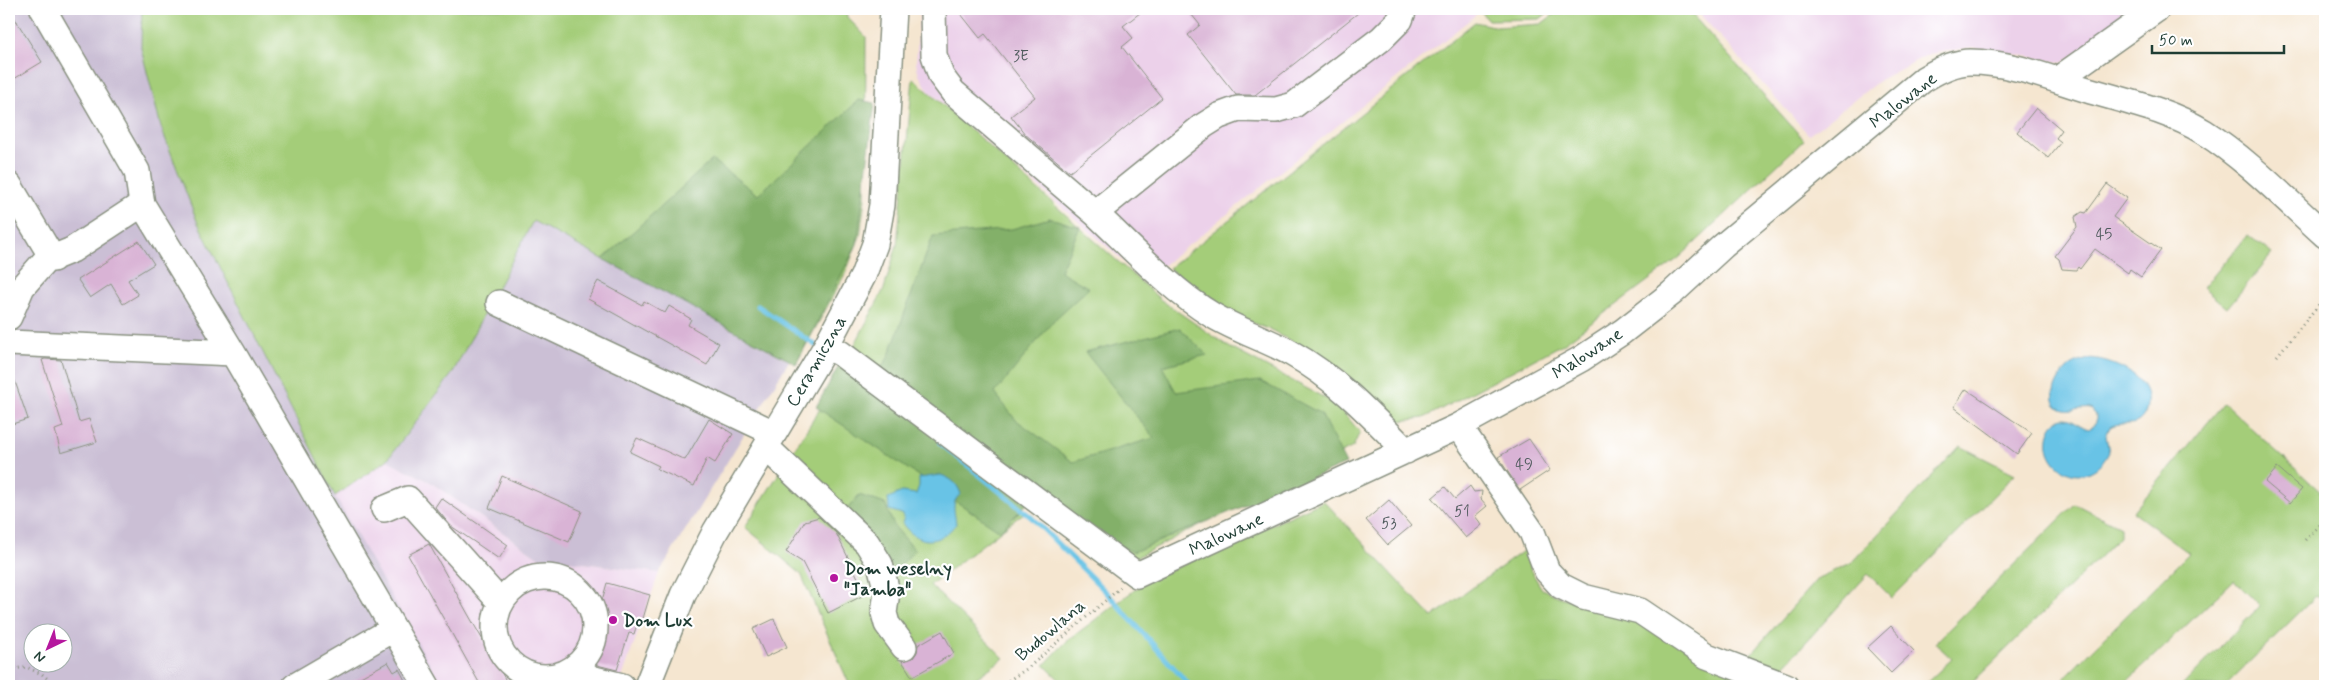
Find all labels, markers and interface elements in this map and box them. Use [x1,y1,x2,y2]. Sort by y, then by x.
scale bar [2152,22,2284,54]
text: 50 m [2159,31,2193,51]
house number: 3E [1013,47,1029,67]
street label: Malowane [1865,67,1942,135]
house number: 45 [2096,225,2112,245]
street label: Ceramiczna [781,312,853,411]
street label: Malowane [1548,322,1628,386]
house number: 49 [1515,455,1533,475]
house number: 51 [1454,502,1470,522]
street label: Malowane [1185,507,1268,563]
house number: 53 [1381,514,1397,534]
place label: Dom weselny "Jamba" [844,557,952,602]
marker: Dom weselny "Jamba" [828,572,840,584]
street label: Budowlana [1011,594,1091,667]
place label: Dom Lux [623,609,693,633]
marker: Dom Lux [607,614,619,626]
north arrow [22,622,72,672]
text: N [30,647,49,667]

